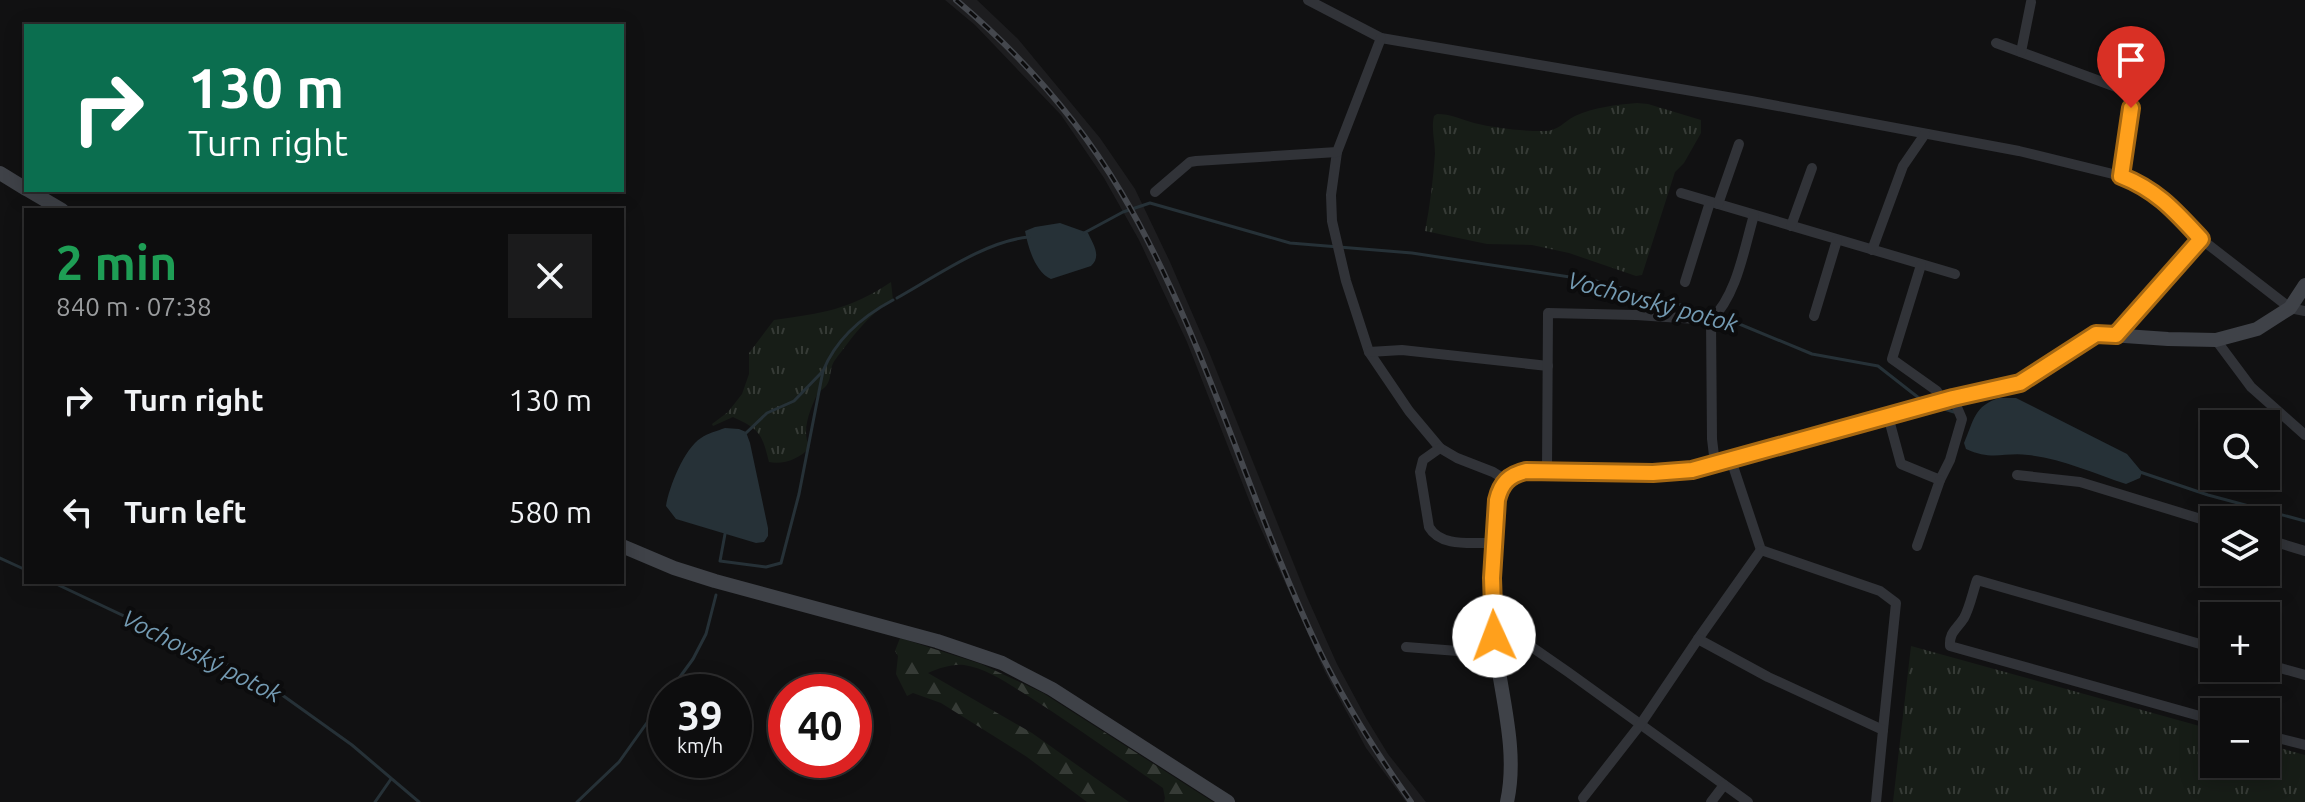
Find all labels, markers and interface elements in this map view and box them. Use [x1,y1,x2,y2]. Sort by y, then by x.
pin [2097,26,2165,108]
icon: arrive [2109,38,2153,82]
icon: right [56,56,160,160]
text: 130 m [188,56,344,119]
text: Turn right [188,122,348,163]
button: close [508,234,592,318]
text: 2 min [56,235,177,289]
water label: Vochovský potok [1565,266,1742,338]
text: 840 m · 07:38 [56,292,212,321]
icon: right [56,378,100,422]
text: Turn right [124,383,264,417]
text: 130 m [508,383,592,417]
map controls [2200,410,2280,778]
button: search [2200,410,2280,490]
icon: left [56,490,100,534]
text: Turn left [124,495,246,529]
text: 580 m [508,495,592,529]
button: layers [2200,506,2280,586]
position arrow [1452,594,1536,678]
button: + [2200,602,2280,682]
water label: Vochovský potok [118,604,287,708]
speed limit sign: 40 [768,674,872,778]
text: 39 [677,693,723,738]
button: − [2200,698,2280,778]
text: km/h [677,734,723,757]

